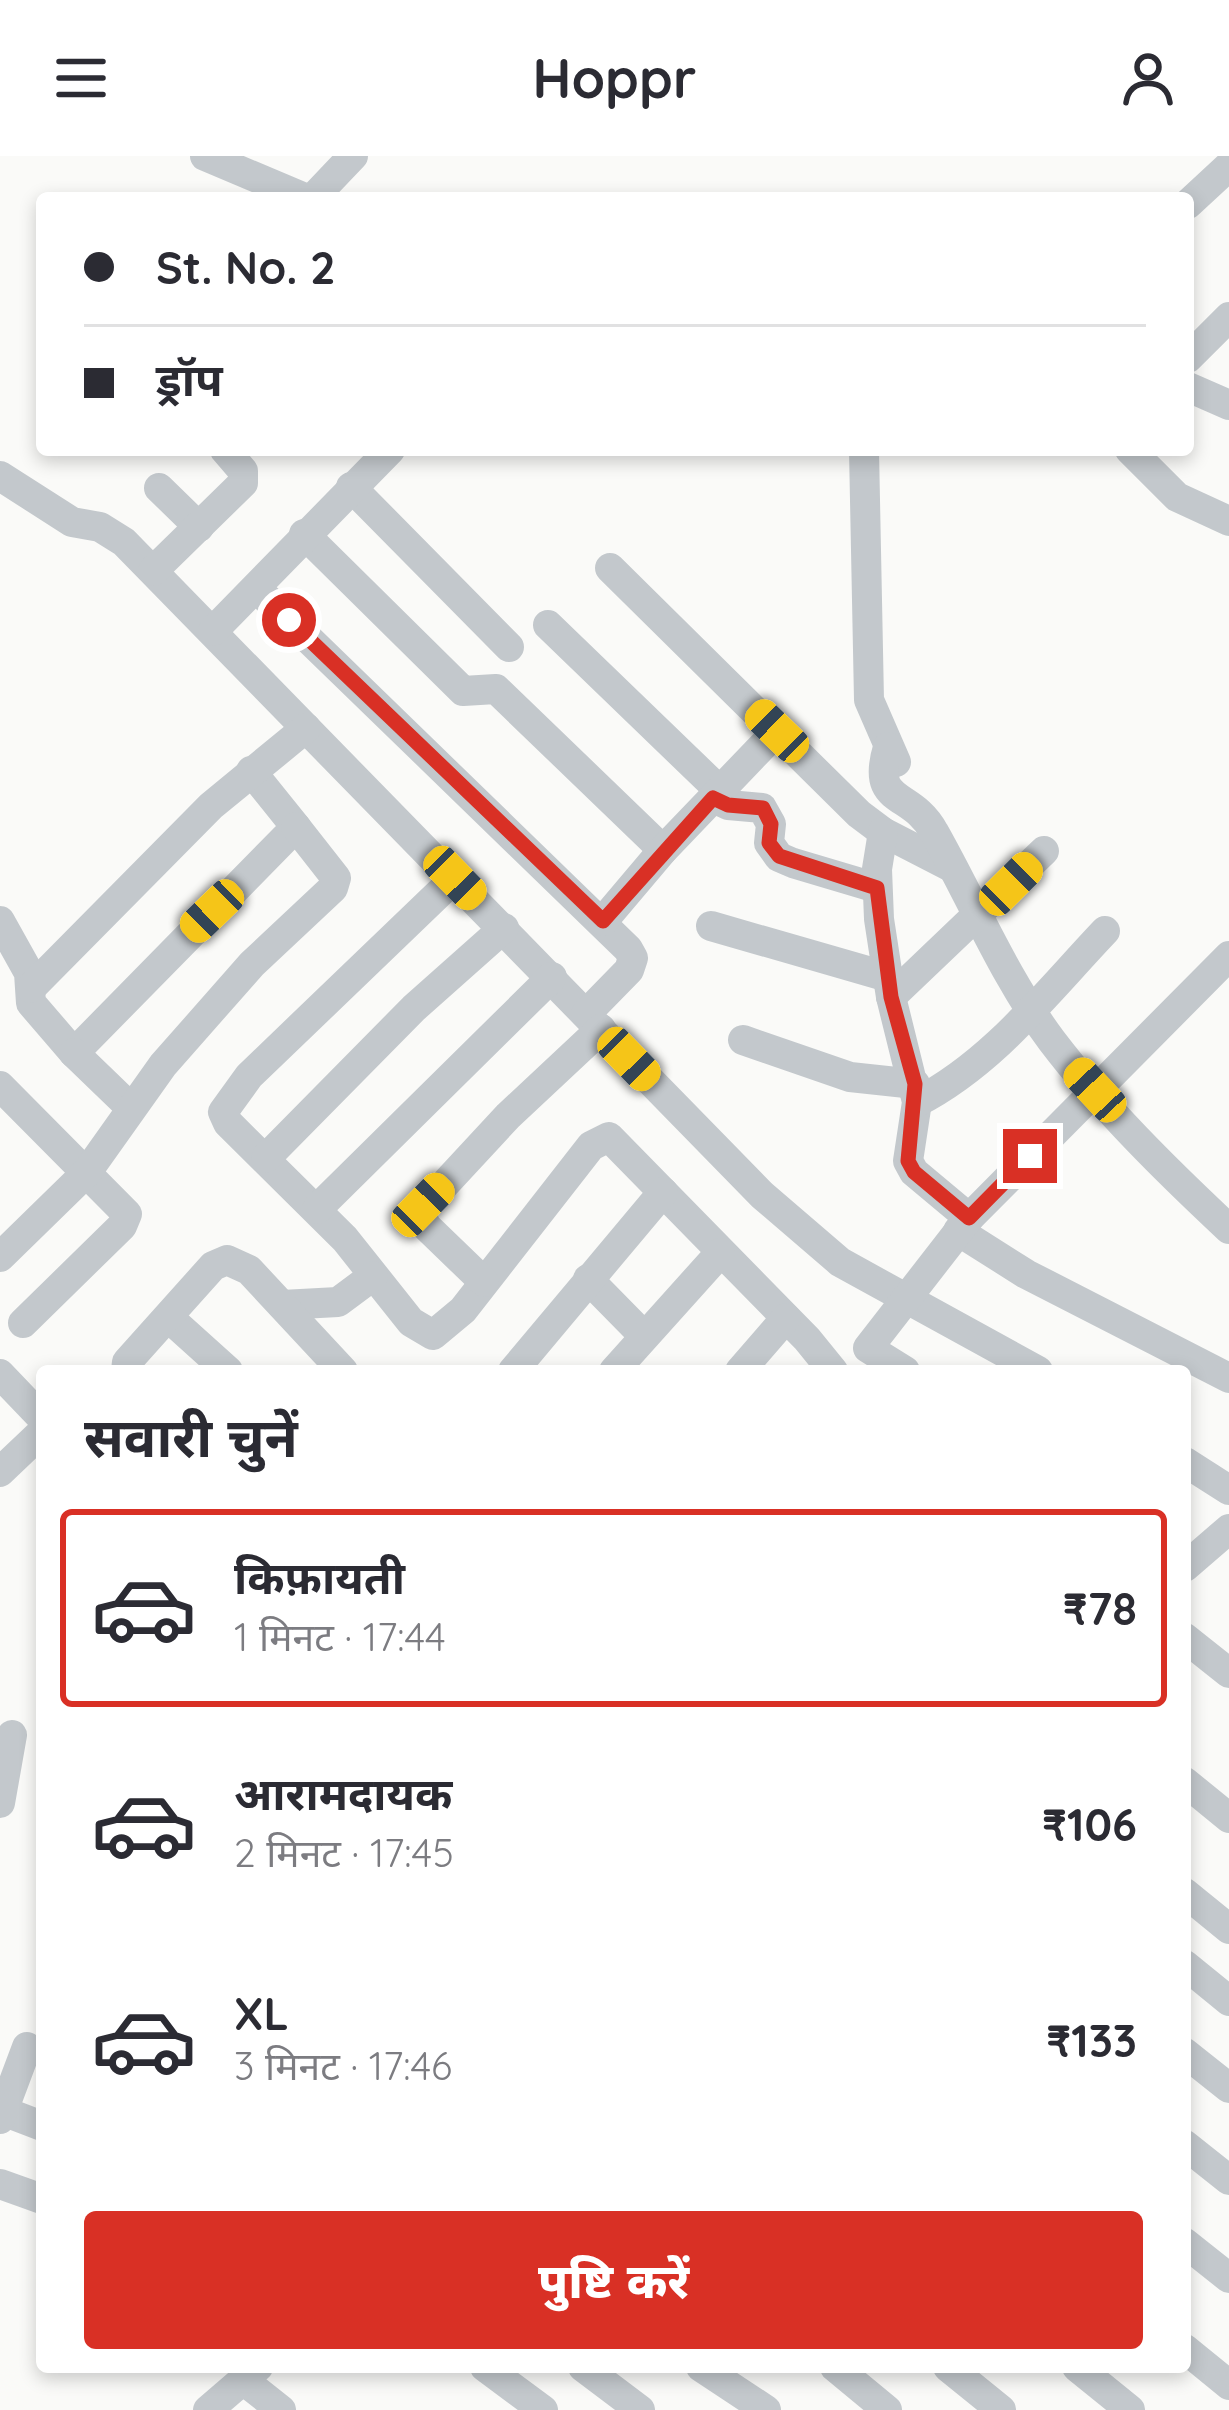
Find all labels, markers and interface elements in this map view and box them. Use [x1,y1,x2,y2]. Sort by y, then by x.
text: Hoppr [533,44,696,112]
icon: menu [48,45,114,111]
icon: person [1115,45,1181,111]
text: St. No. 2 [156,239,336,295]
text: ड्रॉप [156,351,223,407]
route start [262,593,316,647]
car [739,693,815,769]
car [417,840,493,916]
car [973,846,1049,922]
car [174,873,250,949]
car [591,1021,667,1097]
car [1057,1051,1133,1129]
route end [1003,1129,1057,1183]
car [385,1167,461,1243]
text: सवारी चुनें [84,1403,298,1471]
text: किफ़ायती [234,1549,405,1605]
icon: car [90,1554,198,1662]
text: ₹78 [1063,1580,1137,1636]
text: 1 मिनट · 17:44 [234,1612,446,1661]
text: आरामदायक [234,1765,452,1821]
icon: car [90,1770,198,1878]
text: ₹106 [1042,1796,1137,1852]
text: 2 मिनट · 17:45 [234,1828,454,1877]
text: XL [234,1985,289,2041]
icon: car [90,1986,198,2094]
text: ₹133 [1046,2012,1137,2068]
text: 3 मिनट · 17:46 [234,2041,452,2090]
button: पुष्टि करें [84,2211,1143,2349]

